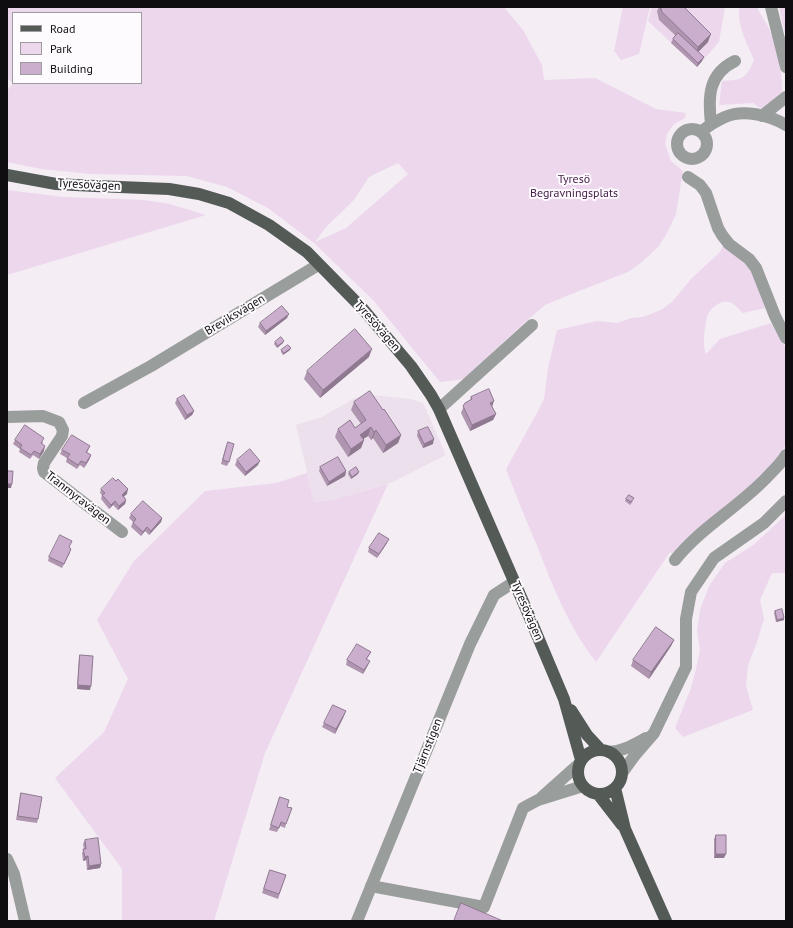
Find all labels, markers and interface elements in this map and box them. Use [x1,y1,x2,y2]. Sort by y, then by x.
legend [12,12,142,84]
text: Road [50,21,75,36]
text: Park [50,41,72,56]
text: Building [50,61,93,76]
park label: Tyresö Begravningsplats [530,173,618,201]
street label: Tyresövägen [57,176,121,194]
street label: Breviksvägen [202,291,268,339]
street label: Tyresövägen [351,297,403,355]
street label: Tranmyravägen [43,468,113,528]
street label: Tyresövägen [508,579,546,643]
street label: Tjärnstigen [410,716,446,776]

